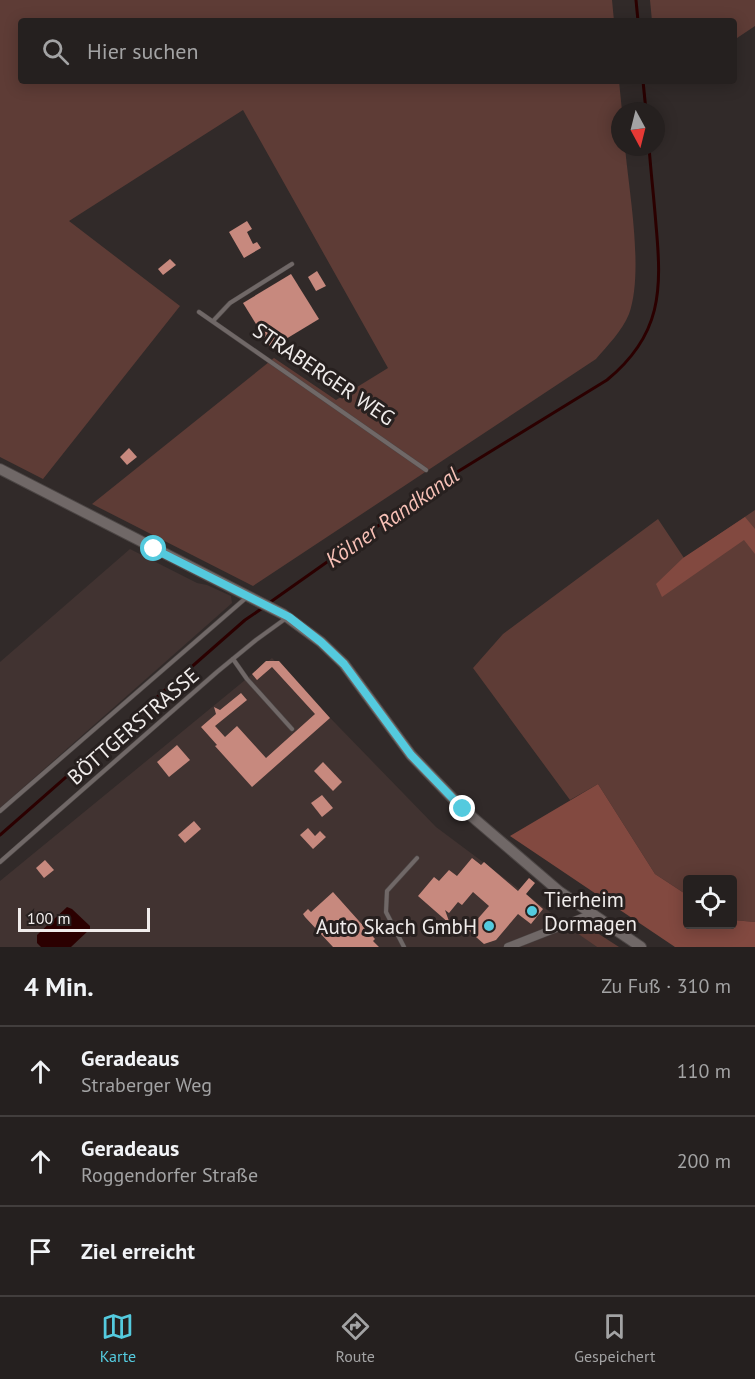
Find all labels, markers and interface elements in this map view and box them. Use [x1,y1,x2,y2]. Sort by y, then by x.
search box [18,18,737,84]
icon: search [39,35,72,68]
text: Hier suchen [87,37,199,65]
north arrow [611,102,665,156]
street label: STRABERGER WEG [248,317,400,431]
water label: Kölner Randkanal [320,461,464,573]
route start [140,535,166,561]
street label: BÖTTGERSTRASSE [62,662,204,790]
route end [449,795,475,821]
map controls [683,875,737,929]
button: locate [683,875,737,929]
place label: Tierheim Dormagen [544,886,637,937]
marker: Tierheim Dormagen [525,904,539,918]
scale bar [18,905,150,932]
text: 100 m [27,908,70,928]
place label: Auto Skach GmbH [316,913,477,940]
marker: Auto Skach GmbH [482,919,496,933]
text: 4 Min. [24,970,94,1003]
text: Zu Fuß · 310 m [601,973,731,999]
text: Geradeaus [81,1044,179,1072]
icon: ahead [24,1055,57,1088]
text: 110 m [677,1058,731,1084]
text: Straberger Weg [81,1072,212,1098]
text: Geradeaus [81,1134,179,1162]
icon: ahead [24,1145,57,1178]
text: 200 m [677,1148,731,1174]
text: Roggendorfer Straße [81,1162,258,1188]
icon: arrive [24,1235,57,1268]
text: Ziel erreicht [81,1237,195,1265]
tab: Karte [100,1310,136,1366]
tab: Route [336,1310,375,1366]
tab: Gespeichert [574,1310,655,1366]

